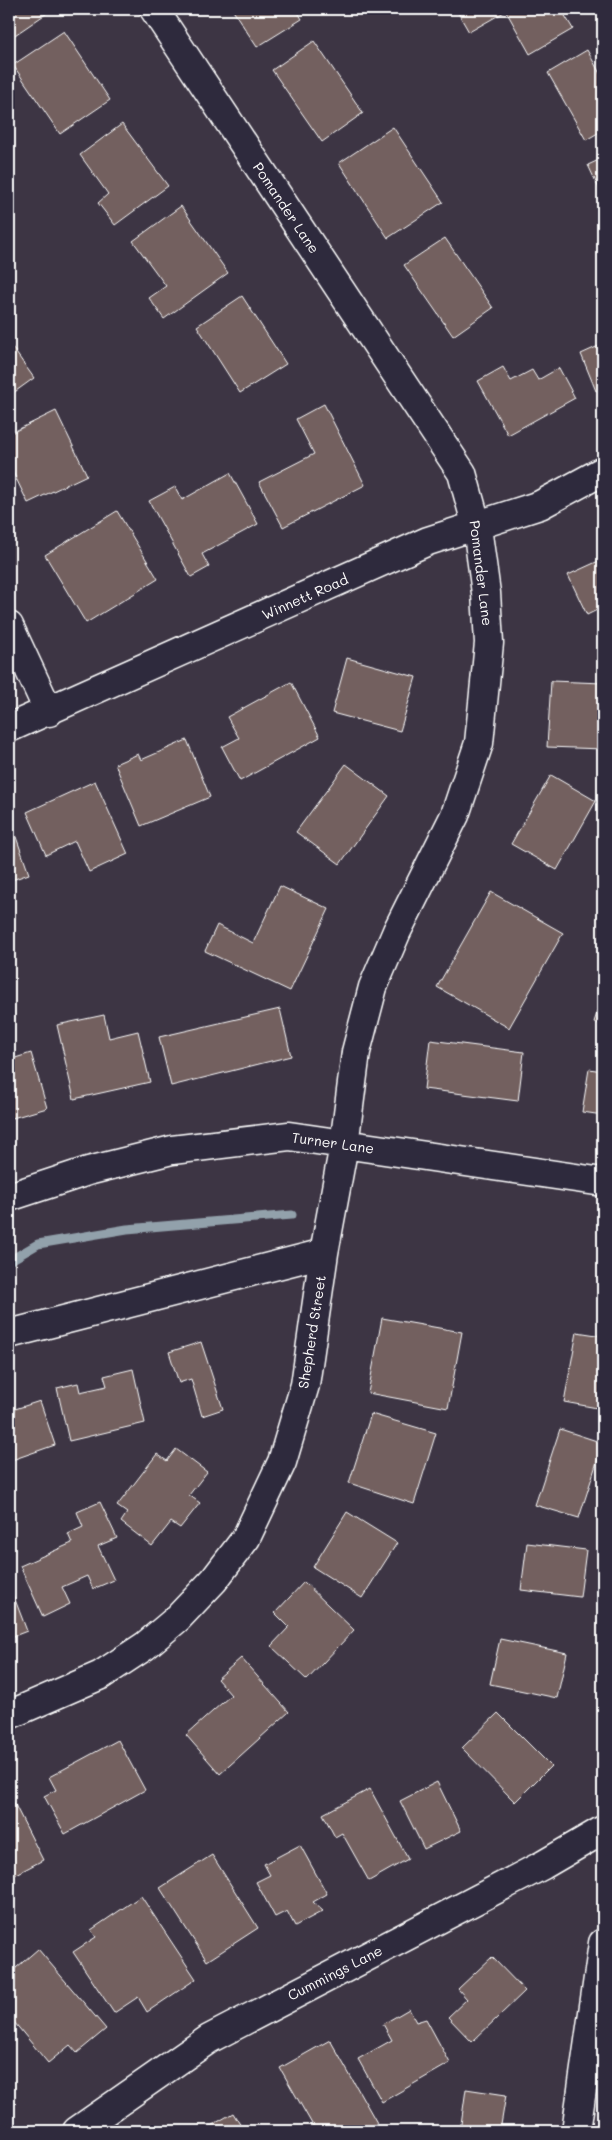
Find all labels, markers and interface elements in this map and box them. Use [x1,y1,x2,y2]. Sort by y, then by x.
street label: Pomander Lane [249,158,324,257]
street label: Pomander Lane [466,519,497,627]
street label: Winnett Road [259,569,351,624]
street label: Turner Lane [291,1127,375,1158]
street label: Shepherd Street [293,1274,330,1390]
street label: Cummings Lane [284,1941,385,2005]

